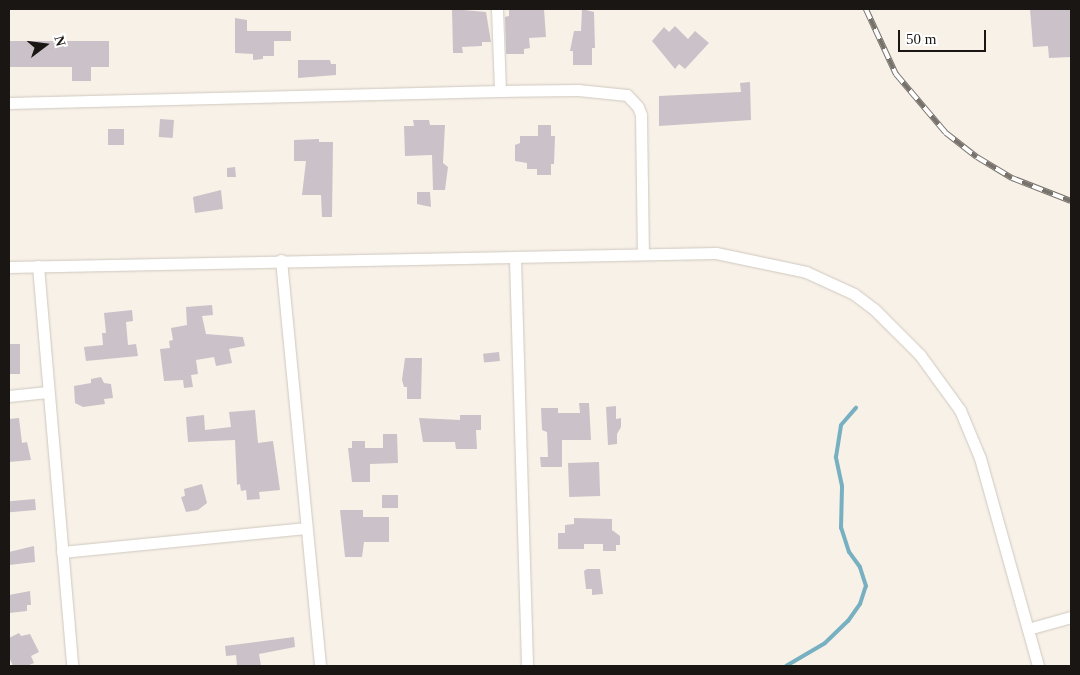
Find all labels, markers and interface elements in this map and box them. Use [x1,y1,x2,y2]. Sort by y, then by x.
north arrow [20,20,70,70]
scale bar [900,20,988,52]
text: 50 m [906,31,936,47]
text: N [51,34,69,48]

